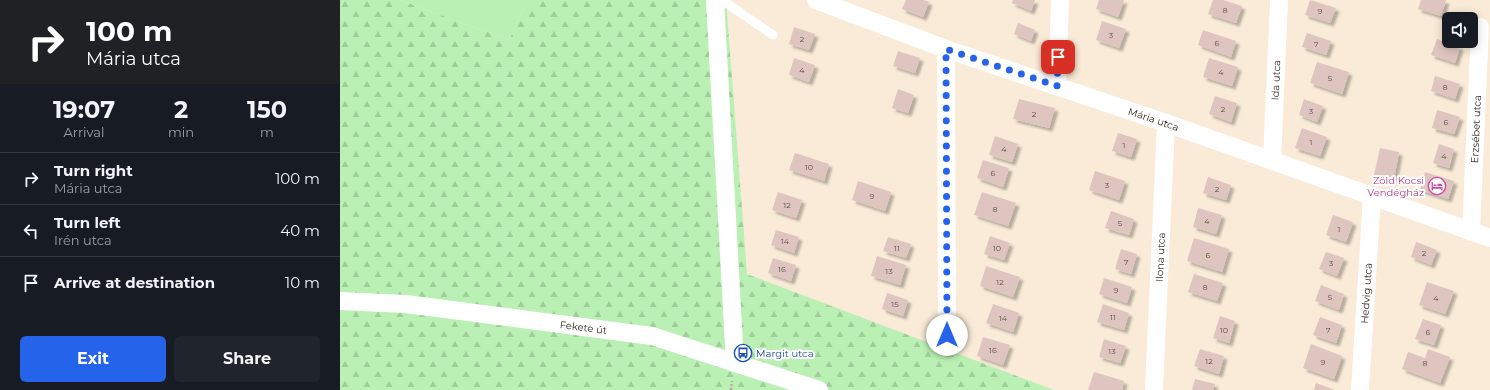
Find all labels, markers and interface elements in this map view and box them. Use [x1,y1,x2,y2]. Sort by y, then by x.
house number: 8 [1222,5,1228,15]
house number: 9 [1318,6,1323,16]
map controls [1442,12,1478,48]
button: sound [1442,12,1478,48]
text: 100 m [86,14,172,48]
icon: right [20,16,72,68]
house number: 3 [1109,30,1114,40]
house number: 2 [800,34,805,44]
house number: 6 [1215,38,1220,48]
house number: 7 [1314,39,1319,49]
pin [1041,40,1075,74]
icon: arrive [1047,46,1069,68]
text: Mária utca [86,48,181,70]
street label: Ida utca [1268,60,1283,101]
house number: 4 [799,65,805,75]
house number: 4 [1218,67,1224,77]
house number: 5 [1328,73,1333,83]
house number: 8 [1442,82,1448,92]
text: 19:07 [53,95,115,124]
text: 2 [174,95,188,124]
text: 150 [247,95,287,124]
street label: Erzsébet utca [1468,95,1484,164]
street label: Mária utca [1127,104,1181,134]
house number: 2 [1221,104,1226,114]
house number: 3 [1309,106,1314,116]
house number: 2 [1032,109,1037,119]
house number: 6 [1444,117,1449,127]
text: Arrival [63,124,105,140]
text: min [168,124,194,140]
text: m [260,124,274,140]
house number: 1 [1310,137,1312,147]
house number: 1 [1123,140,1125,150]
house number: 4 [1001,144,1007,154]
house number: 4 [1441,151,1447,161]
text: Turn right [54,161,133,180]
house number: 10 [805,162,813,172]
icon: right [20,168,42,190]
house number: 6 [991,168,996,178]
text: 100 m [275,169,320,188]
place label: Zöld Kocsi Vendégház [1367,174,1424,199]
hotel icon: Zöld Kocsi Vendégház [1427,176,1447,196]
text: Mária utca [54,180,123,196]
house number: 3 [1105,180,1110,190]
house number: 2 [1215,184,1220,194]
house number: 9 [870,191,875,201]
house number: 12 [783,200,791,210]
house number: 8 [992,204,998,214]
text: Turn left [54,213,121,232]
house number: 4 [1204,216,1210,226]
house number: 5 [1118,218,1123,228]
icon: left [20,220,42,242]
text: 40 m [280,221,320,240]
house number: 1 [1338,224,1340,234]
text: Irén utca [54,232,112,248]
street label: Ilona utca [1152,232,1168,282]
house number: 14 [781,236,790,246]
house number: 11 [894,243,900,253]
house number: 10 [993,243,1001,253]
house number: 2 [1422,248,1427,258]
house number: 6 [1206,250,1211,260]
house number: 7 [1124,257,1129,267]
house number: 3 [1329,258,1334,268]
street label: Hedvig utca [1358,262,1374,324]
house number: 16 [778,264,786,274]
house number: 13 [885,266,893,276]
icon: arrive [20,272,42,294]
text: Arrive at destination [54,273,215,292]
text: 10 m [285,273,320,292]
house number: 12 [996,277,1004,287]
house number: 8 [1202,282,1208,292]
house number: 9 [1114,285,1119,295]
house number: 5 [1328,292,1333,302]
house number: 4 [1433,293,1439,303]
house number: 15 [891,299,899,309]
house number: 11 [1110,312,1116,322]
house number: 14 [999,313,1008,323]
position arrow [926,314,968,356]
street label: Fekete út [559,318,608,337]
house number: 10 [1220,325,1228,335]
house number: 7 [1326,325,1331,335]
house number: 6 [1426,327,1431,337]
button: Exit [20,336,166,382]
button: Share [174,336,320,382]
bus stop icon: Margit utca [733,343,753,363]
house number: 16 [989,345,997,355]
house number: 13 [1108,346,1116,356]
place label: Margit utca [756,347,814,360]
house number: 12 [1205,356,1213,366]
house number: 9 [1321,357,1326,367]
house number: 8 [1422,358,1428,368]

